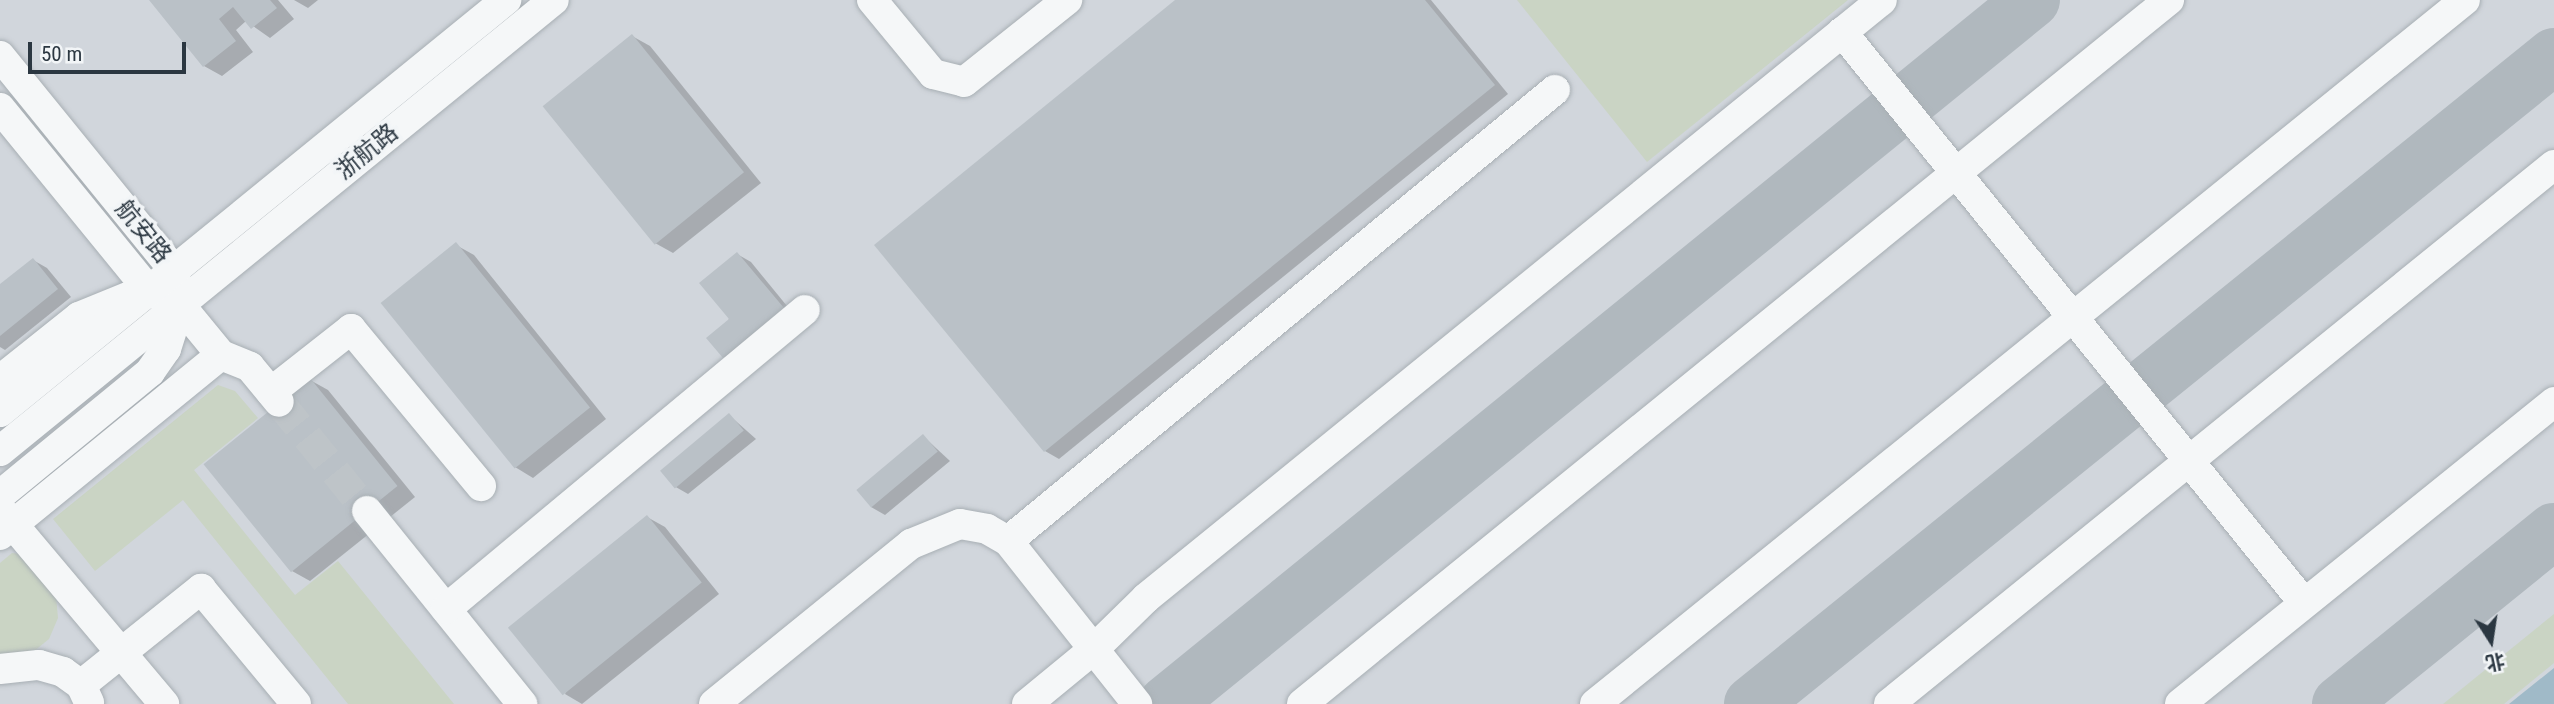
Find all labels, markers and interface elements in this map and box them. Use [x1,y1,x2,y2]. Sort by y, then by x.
scale bar [32,28,189,72]
text: 50 m [41,42,82,66]
street label: 浙航路 [330,118,404,186]
street label: 航安路 [109,195,177,269]
north arrow [2456,606,2526,676]
text: 北 [2484,649,2507,675]

